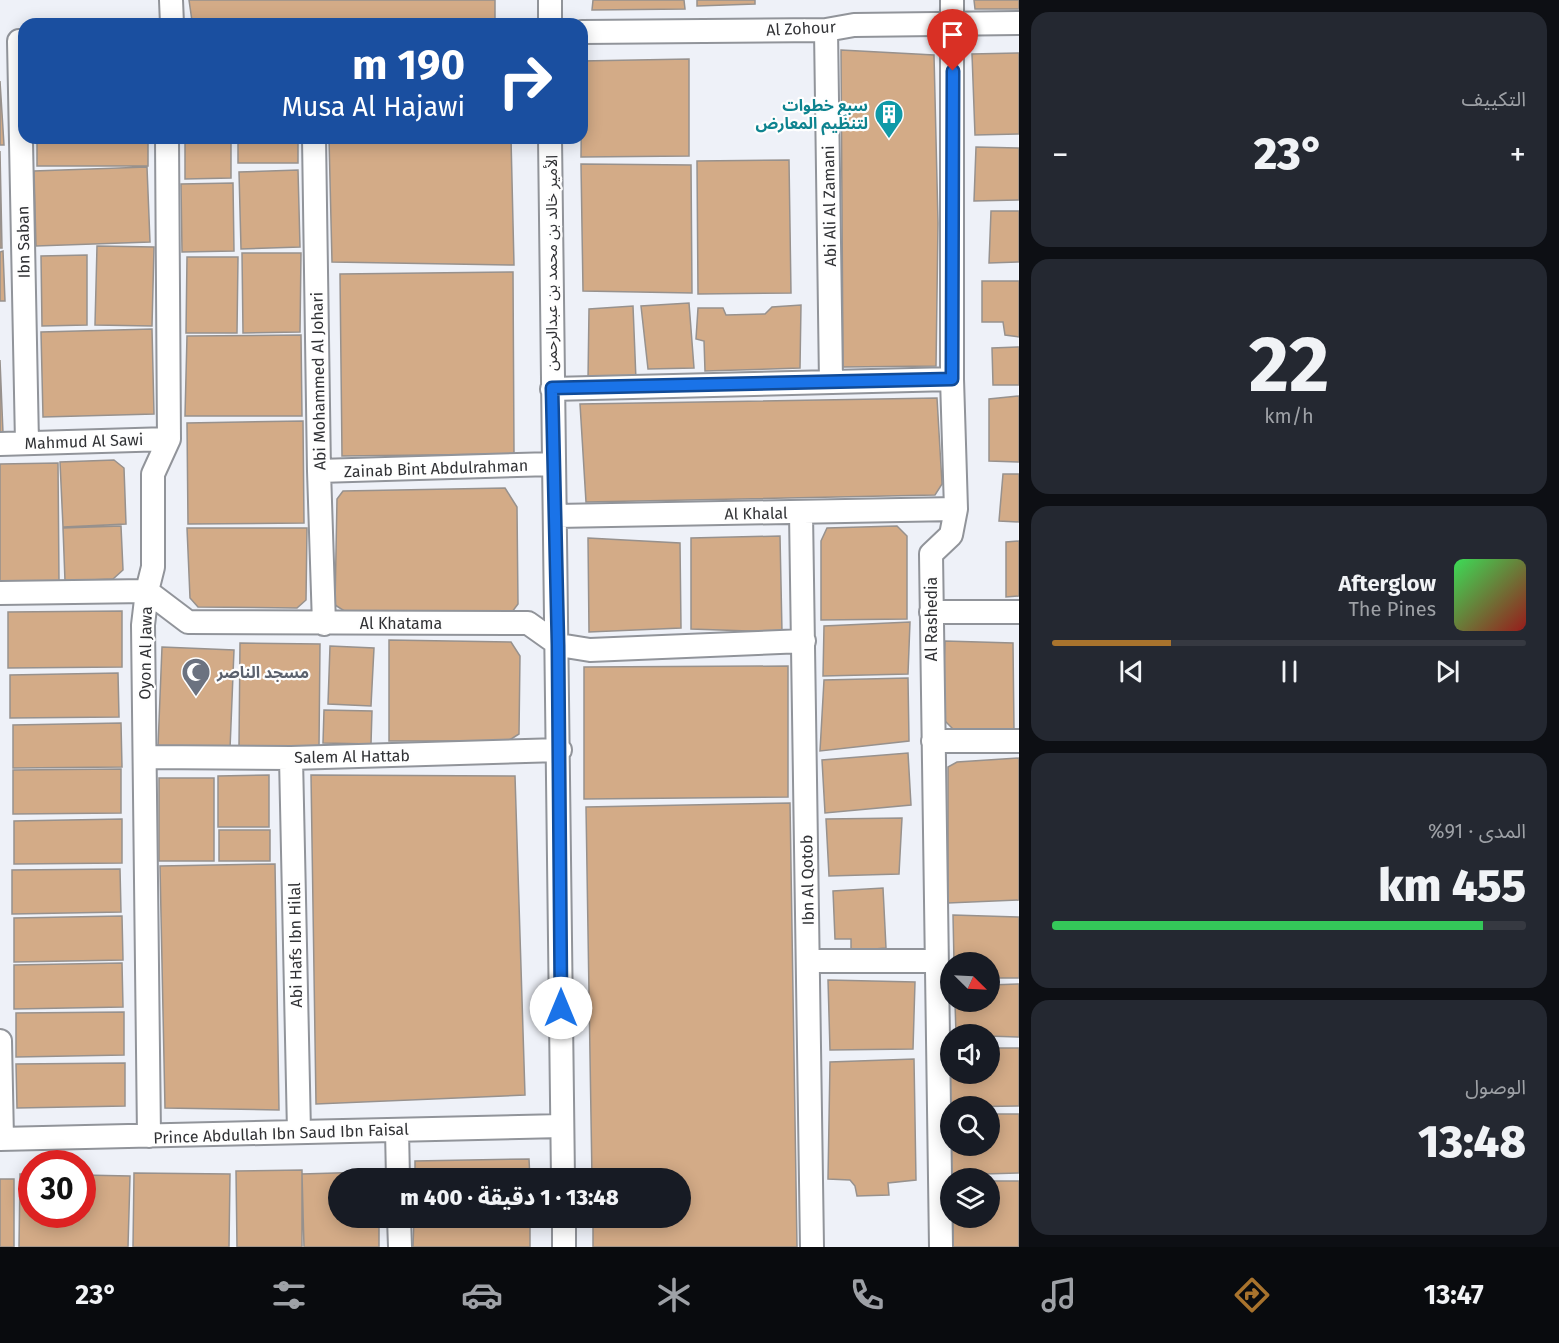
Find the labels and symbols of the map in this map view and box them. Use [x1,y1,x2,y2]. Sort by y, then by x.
pin [927,9,978,71]
street label: Al Zohour [766,17,837,40]
place label: سبع خطوات لتنظيم المعارض [756,96,868,136]
building icon: سبع خطوات لتنظيم المعارض [873,98,905,140]
street label: Abi Ali Al Zamani [819,145,840,267]
street label: الأمير خالد بن محمد بن عبدالرحمن [542,155,561,371]
street label: Ibn Saban [13,205,34,279]
street label: Abi Mohammed Al Johari [307,292,330,470]
street label: Mahmud Al Sawi [24,430,144,453]
street label: Zainab Bint Abdulrahman [343,456,529,481]
street label: Al Khalal [724,503,788,524]
street label: Al Rashedia [922,577,941,661]
street label: Oyon Al Jawa [135,606,156,700]
street label: Al Khatama [360,614,442,633]
mosque icon: مسجد الناصر [180,656,212,698]
place label: مسجد الناصر [216,663,309,682]
street label: Salem Al Hattab [294,746,410,767]
street label: Ibn Al Qotob [797,834,818,926]
street label: Abi Hafs Ibn Hilal [285,882,306,1008]
north arrow [940,952,1000,1012]
position arrow [529,976,593,1040]
street label: Prince Abdullah Ibn Saud Ibn Faisal [153,1120,409,1147]
speed limit sign: 30 [18,1150,96,1228]

